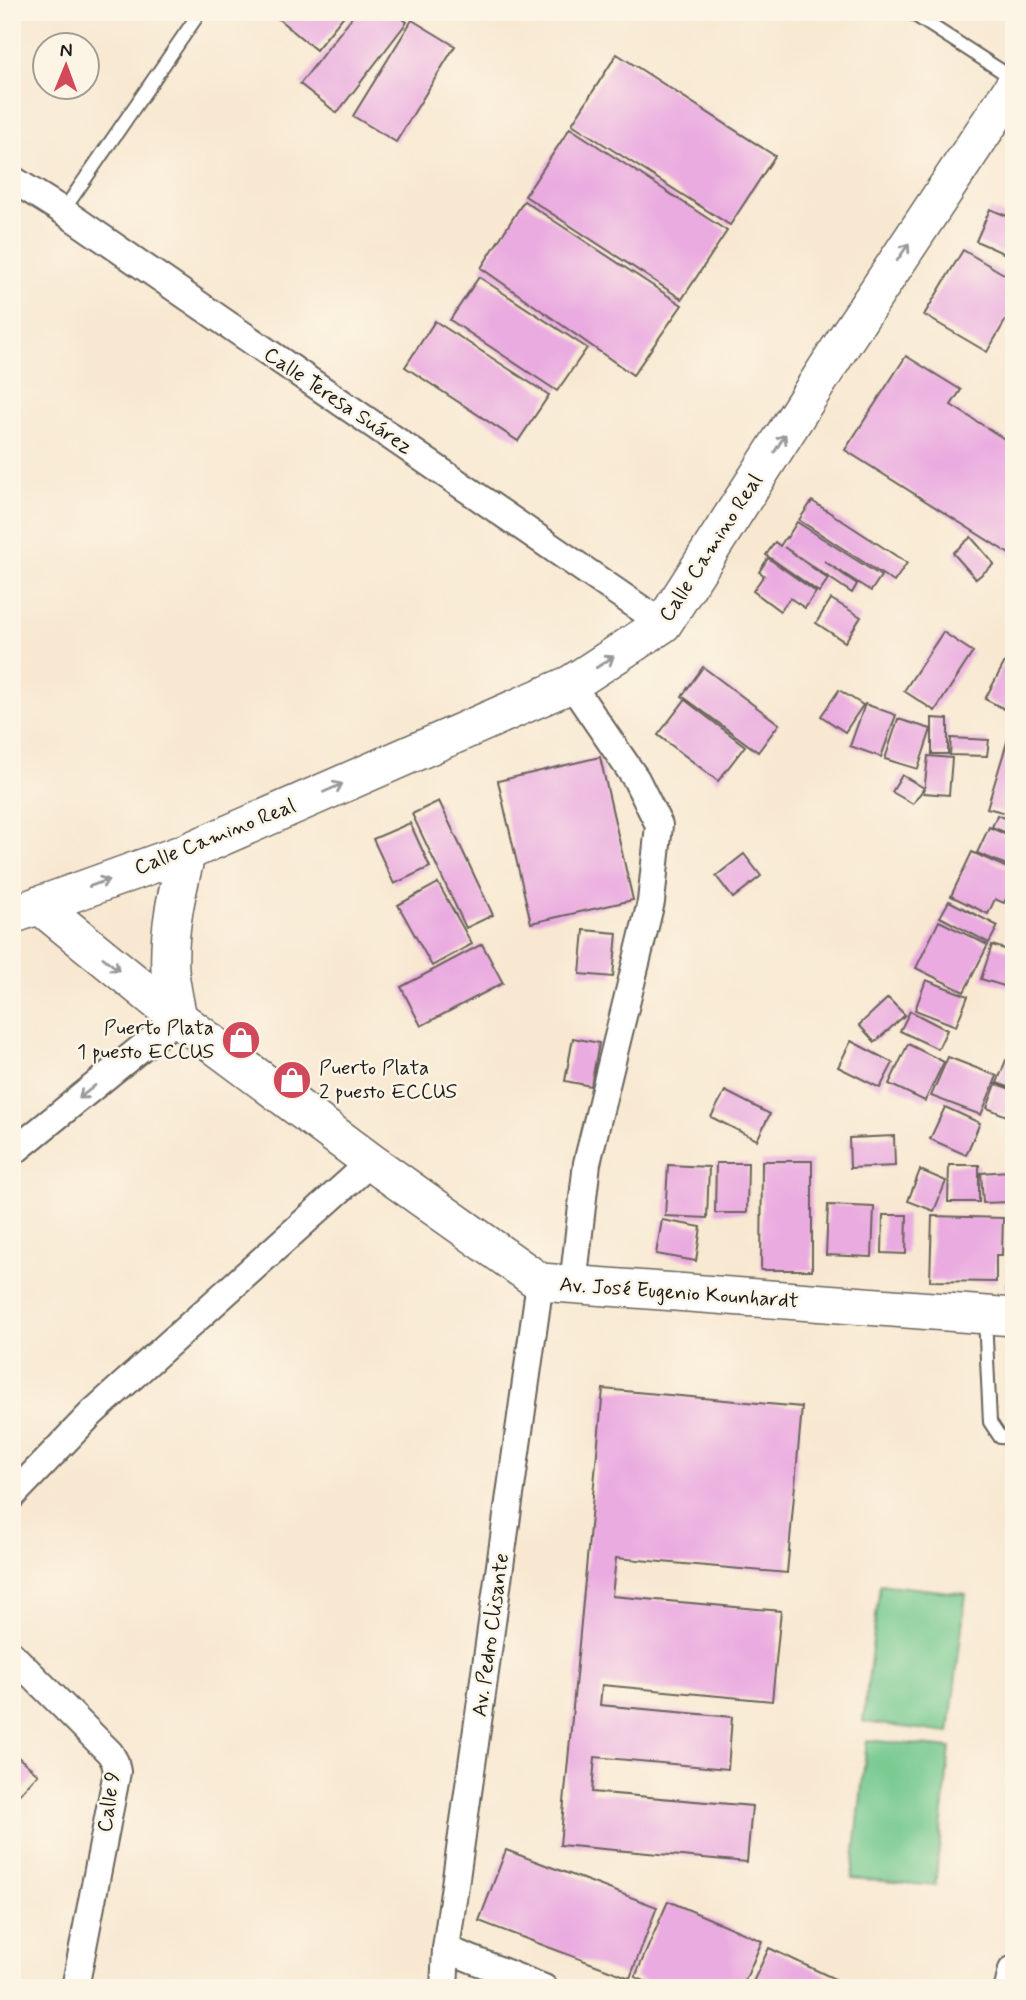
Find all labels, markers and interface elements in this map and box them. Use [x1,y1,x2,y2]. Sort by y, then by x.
north arrow [32,32,102,102]
text: N [60,38,73,63]
one-way arrow [896,243,911,262]
street label: Calle Teresa Suárez [258,341,418,461]
one-way arrow [773,433,787,453]
street label: Calle Camino Real [653,469,769,627]
one-way arrow [595,654,615,668]
one-way arrow [321,781,343,794]
street label: Calle Camino Real [130,792,300,882]
one-way arrow [88,876,110,889]
one-way arrow [102,956,120,972]
place label: Puerto Plata 1 puesto ECCUS [77,1014,214,1066]
shop icon: Puerto Plata 1 puesto ECCUS [220,1019,262,1061]
place label: Puerto Plata 2 puesto ECCUS [319,1054,457,1106]
shop icon: Puerto Plata 2 puesto ECCUS [271,1059,313,1101]
one-way arrow [78,1084,96,1100]
street label: Av. José Eugenio Kounhardt [558,1271,800,1315]
street label: Av. Pedro Clisante [466,1551,516,1719]
street label: Calle 9 [91,1770,127,1834]

